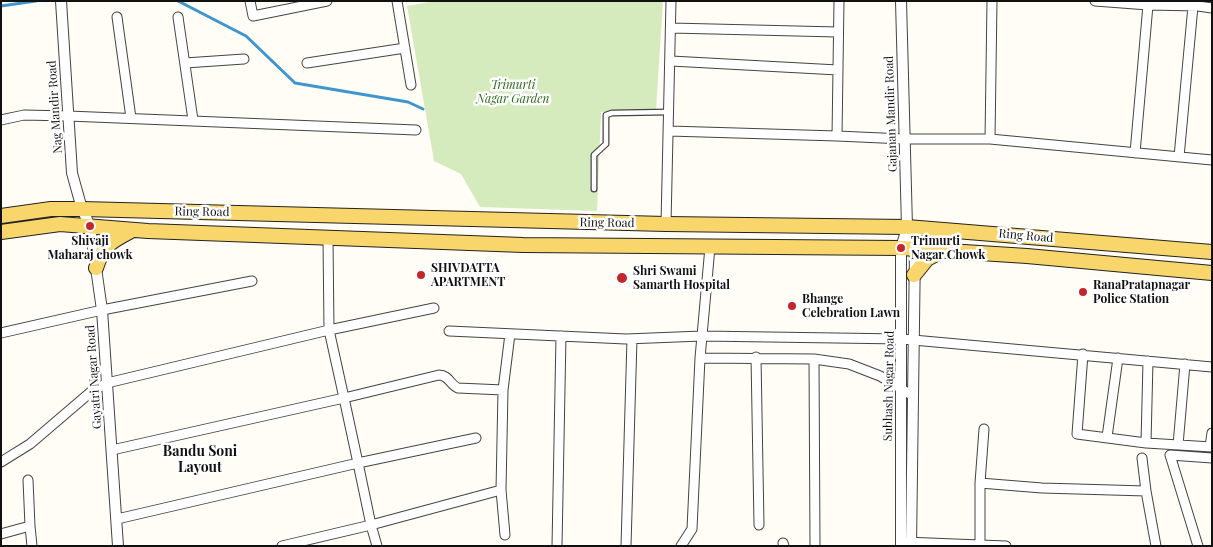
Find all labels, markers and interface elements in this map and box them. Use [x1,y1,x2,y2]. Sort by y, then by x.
street label: Gajanan Mandir Road [882,56,900,172]
street label: Nag Mandir Road [45,60,65,154]
park label: Trimurti Nagar Garden [477,78,549,106]
street label: Ring Road [174,204,230,220]
street label: Ring Road [579,215,635,231]
marker: Shivaji Maharaj chowk [84,220,96,232]
street label: Ring Road [998,226,1054,246]
place label: Shivaji Maharaj chowk [48,234,132,262]
place label: Trimurti Nagar Chowk [911,234,985,262]
marker: Trimurti Nagar Chowk [895,242,907,254]
place label: SHIVDATTA APARTMENT [431,261,505,289]
place label: Shri Swami Samarth Hospital [633,264,730,292]
marker: SHIVDATTA APARTMENT [415,269,427,281]
marker: Shri Swami Samarth Hospital [615,271,629,285]
place label: RanaPratapnagar Police Station [1093,278,1190,306]
marker: RanaPratapnagar Police Station [1077,286,1089,298]
place label: Bhange Celebration Lawn [802,292,900,320]
marker: Bhange Celebration Lawn [786,300,798,312]
street label: Gayatri Nagar Road [83,324,105,430]
street label: Subhash Nagar Road [881,331,897,441]
district label: Bandu Soni Layout [163,444,237,477]

